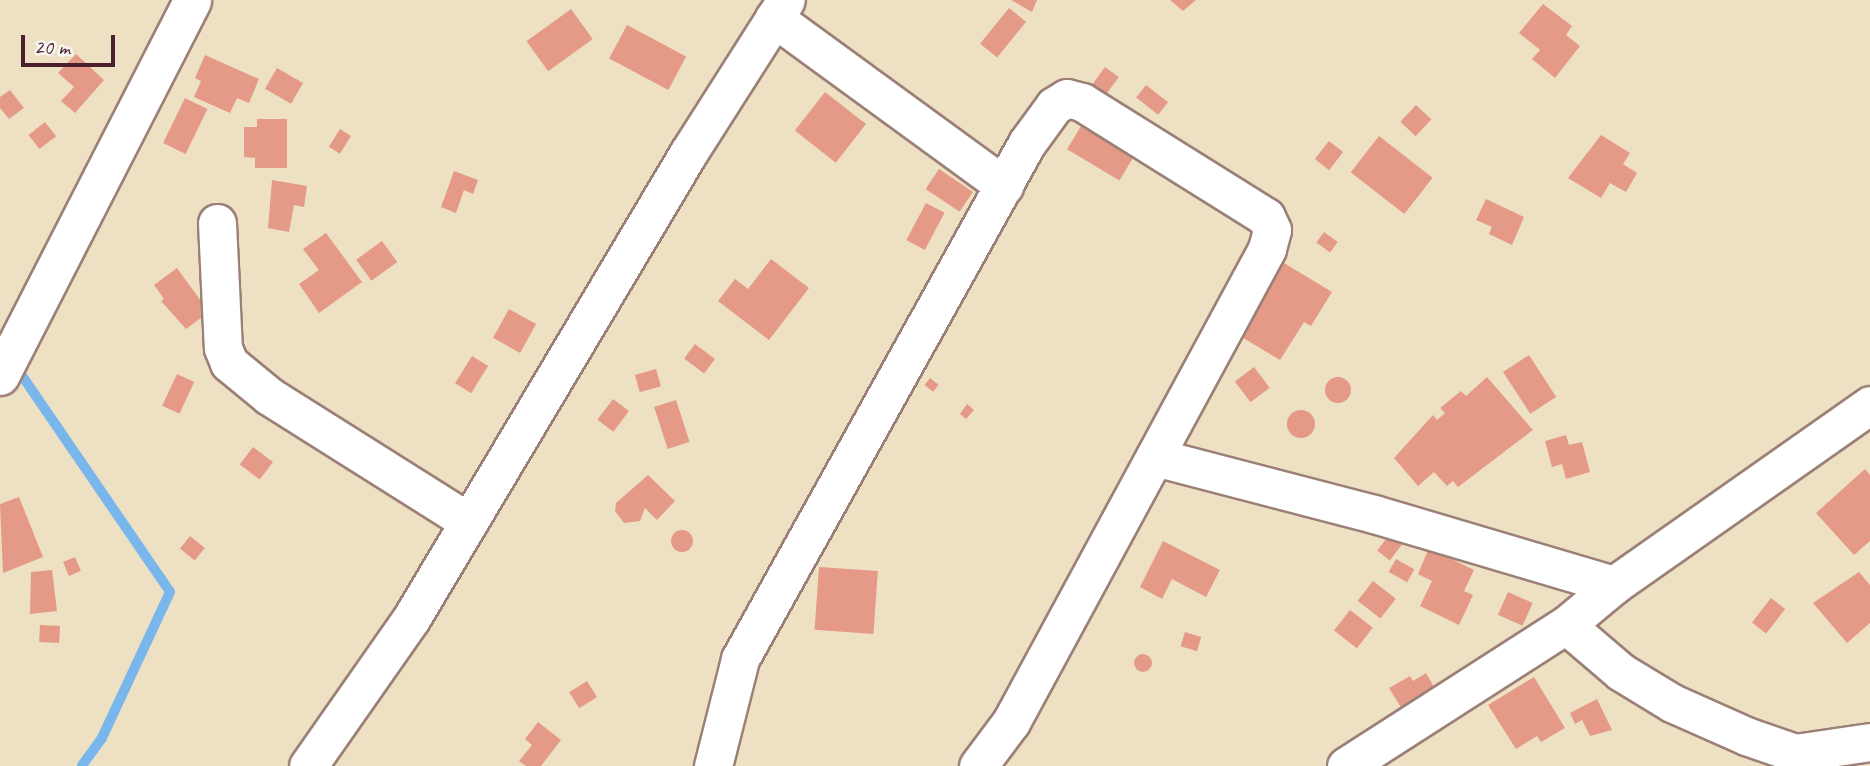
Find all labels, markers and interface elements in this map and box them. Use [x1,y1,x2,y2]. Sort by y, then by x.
scale bar [24,21,119,65]
text: 20 m [34,34,70,60]

